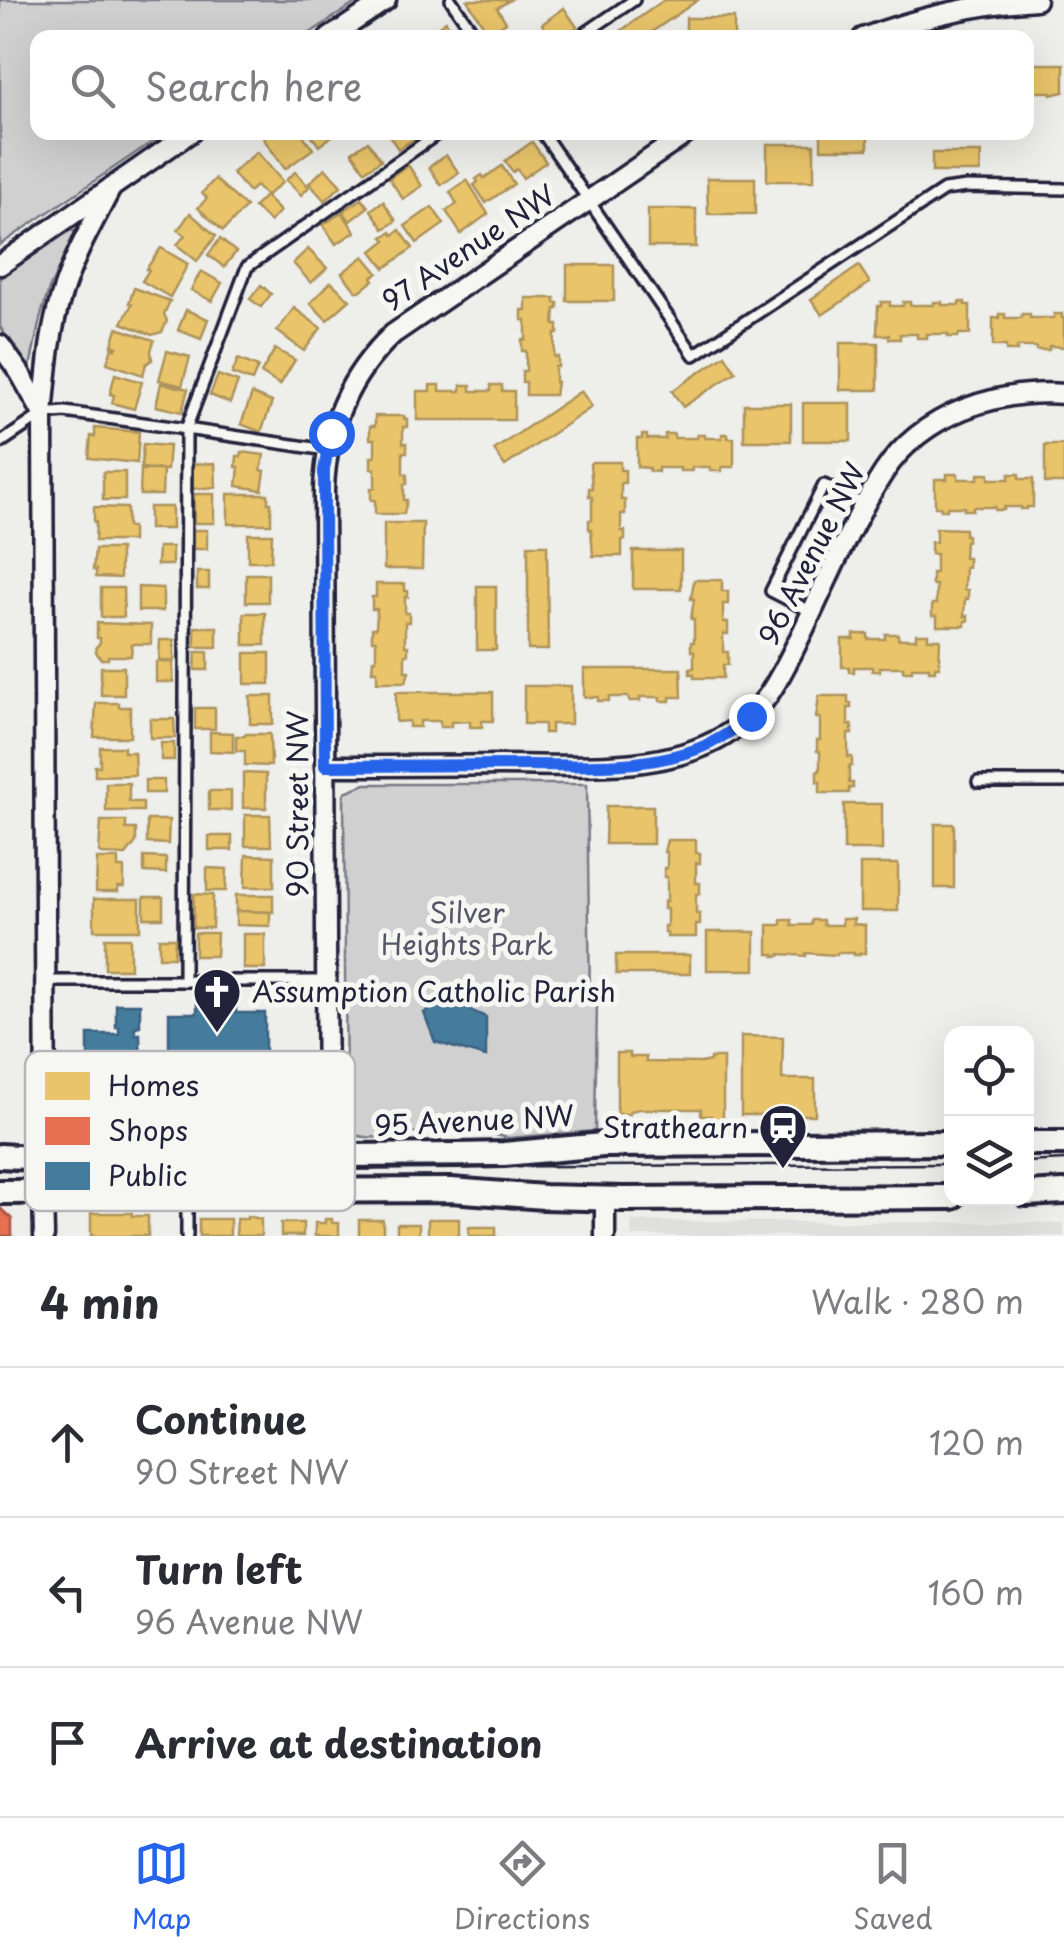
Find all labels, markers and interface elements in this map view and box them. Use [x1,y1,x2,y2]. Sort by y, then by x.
search box [30,30,1034,140]
text: Search here [145,57,362,114]
icon: search [65,58,120,113]
street label: 97 Avenue NW [373,173,564,321]
route start [309,411,355,457]
street label: 96 Avenue NW [746,454,875,652]
route end [729,694,775,740]
street label: 90 Street NW [275,711,318,898]
park label: Silver Heights Park [381,890,553,965]
church icon: Assumption Catholic Parish [191,966,243,1034]
place label: Assumption Catholic Parish [252,969,616,1012]
map controls [944,1026,1034,1206]
button: locate [944,1026,1034,1116]
legend [25,1051,355,1211]
text: Homes [108,1063,199,1106]
street label: 95 Avenue NW [373,1093,575,1146]
station icon: Strathearn [757,1102,809,1170]
place label: Strathearn [603,1105,748,1148]
text: Shops [108,1108,188,1151]
button: layers [944,1116,1034,1206]
text: Public [108,1153,187,1196]
text: 4 min [40,1270,160,1333]
text: Walk · 280 m [811,1277,1024,1325]
text: Continue [135,1390,306,1447]
icon: ahead [40,1415,95,1470]
text: 120 m [929,1418,1024,1466]
text: 90 Street NW [135,1447,349,1495]
text: Turn left [135,1540,303,1597]
icon: left [40,1565,95,1620]
text: 160 m [928,1568,1024,1616]
text: 96 Avenue NW [135,1597,363,1645]
text: Arrive at destination [135,1714,543,1771]
icon: arrive [40,1715,95,1770]
tab: Map [131,1836,191,1939]
tab: Directions [454,1836,590,1939]
tab: Saved [853,1836,933,1939]

